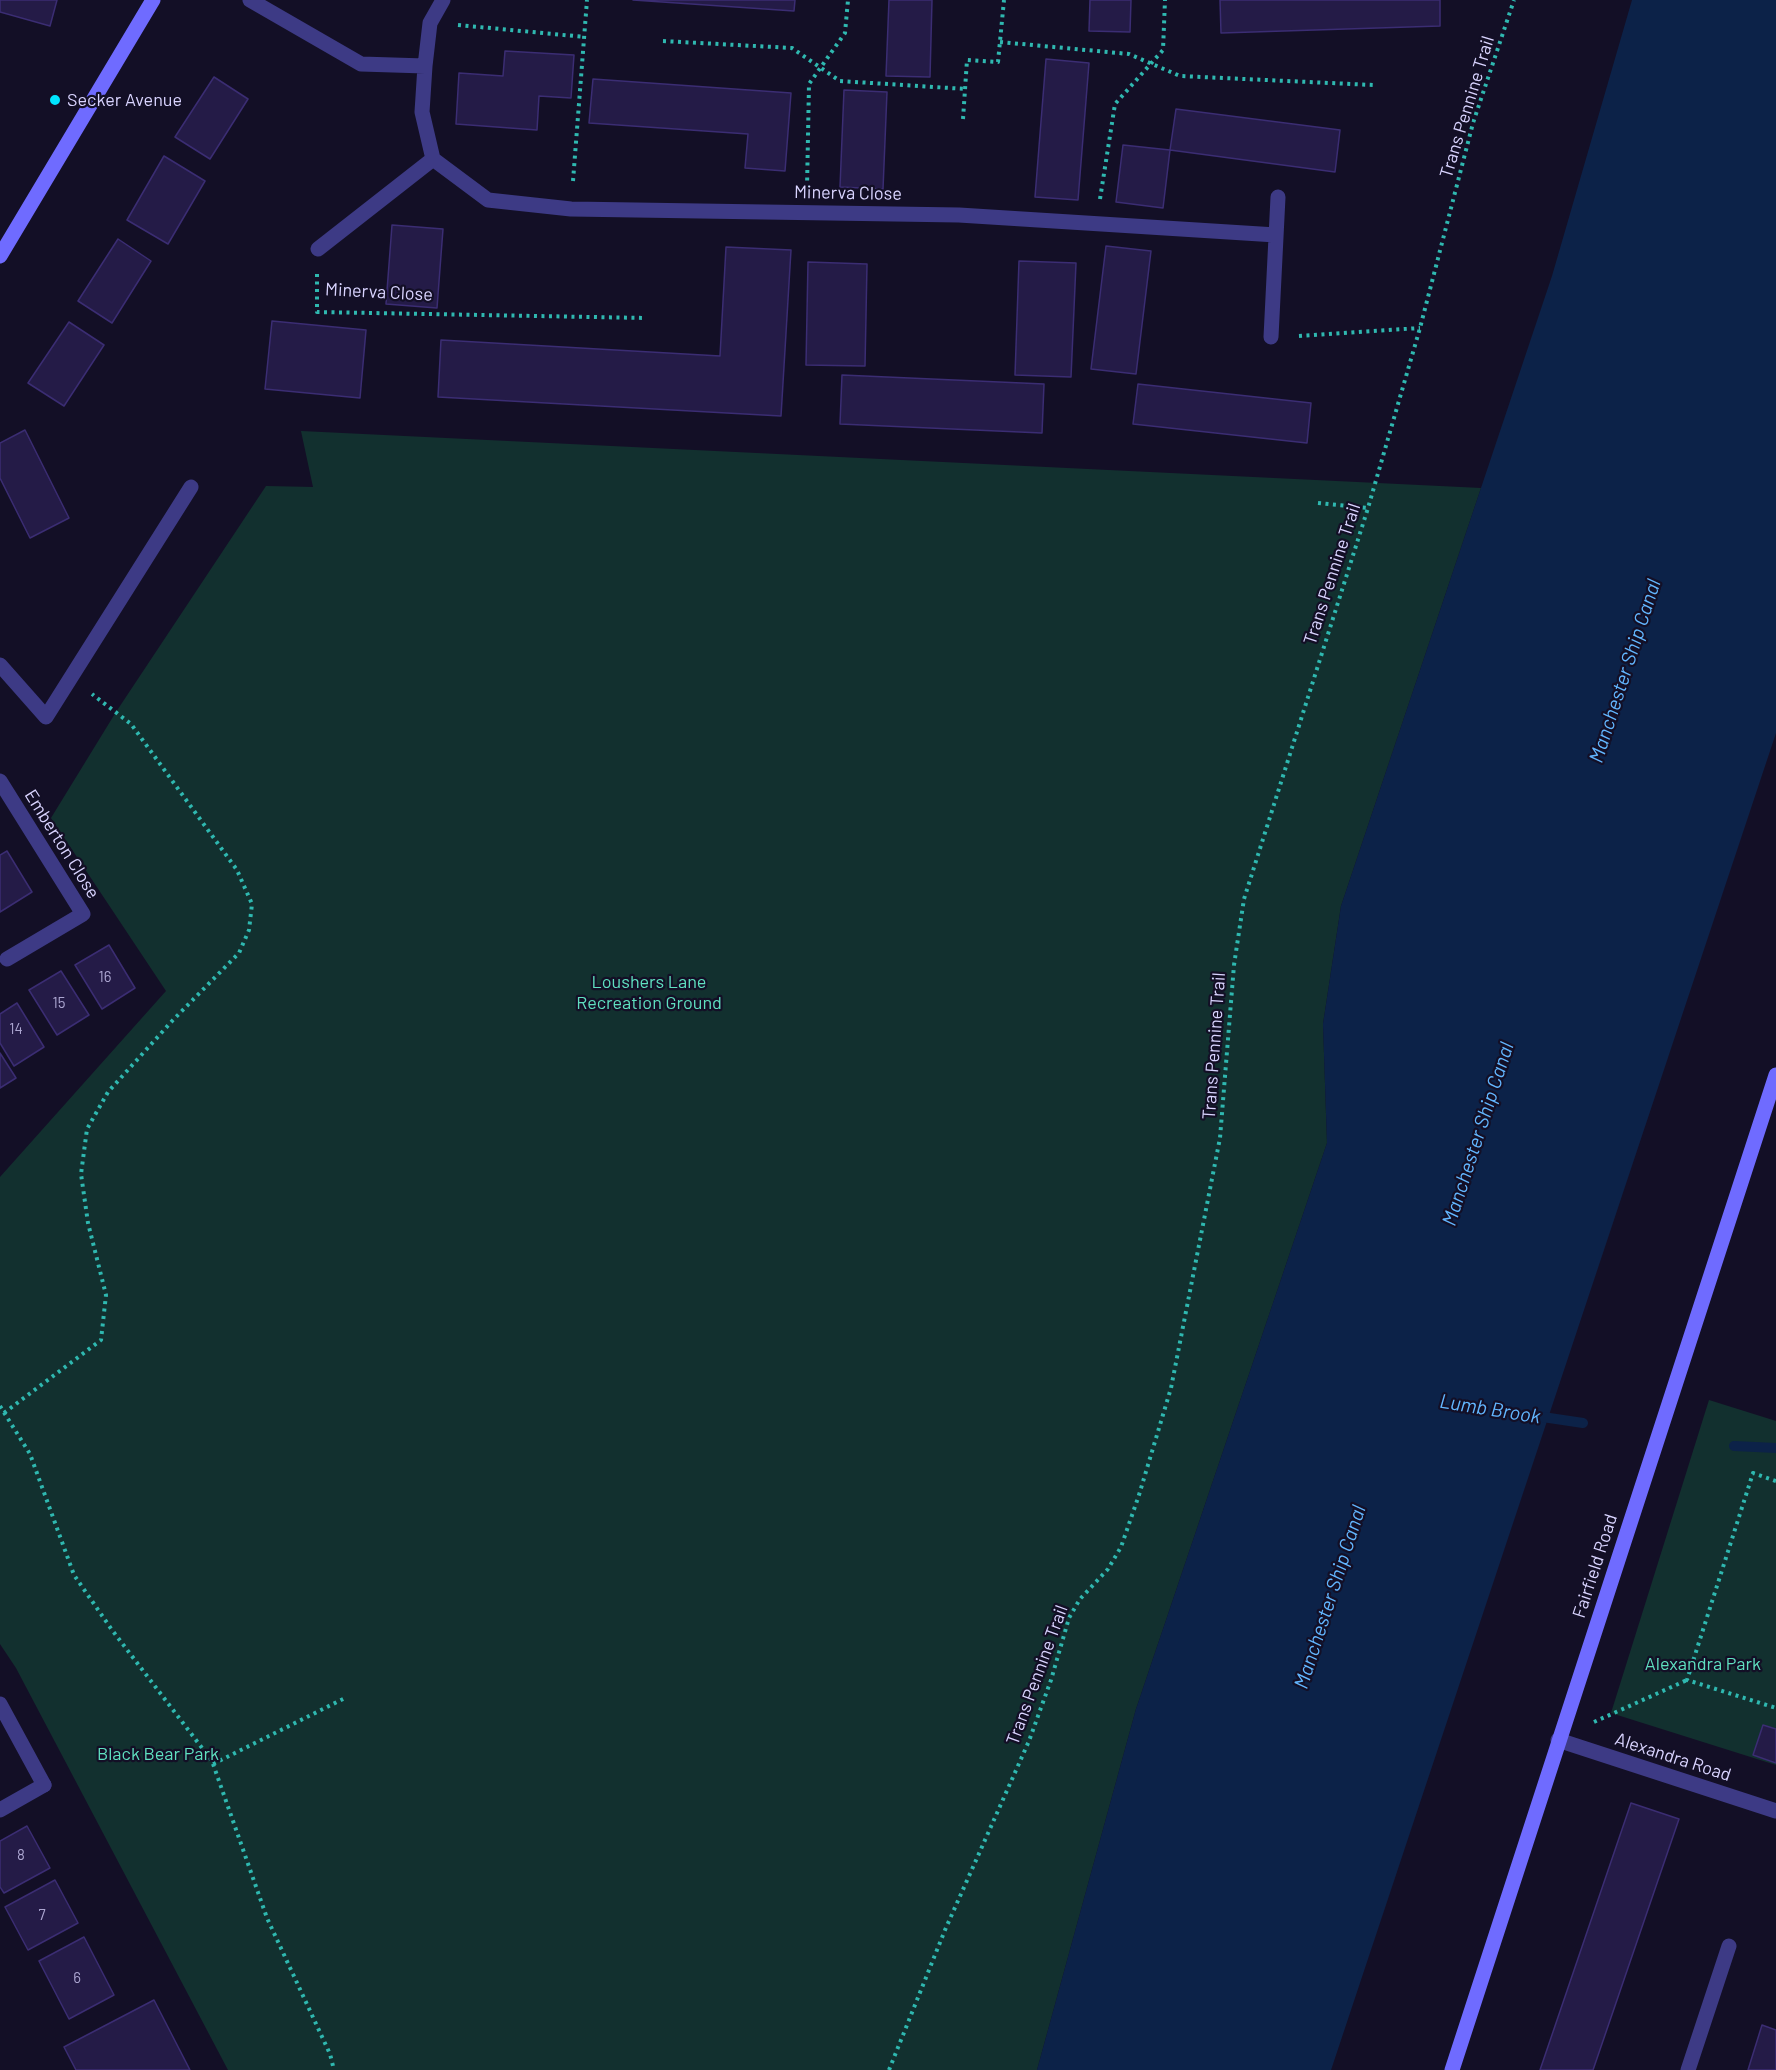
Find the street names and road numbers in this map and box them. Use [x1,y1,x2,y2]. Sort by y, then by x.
street label: Trans Pennine Trail [1435,33,1499,181]
street label: Minerva Close [794,181,902,205]
street label: Minerva Close [325,278,433,306]
street label: Trans Pennine Trail [1299,501,1365,647]
street label: Emberton Close [20,786,104,902]
street label: Trans Pennine Trail [1198,972,1230,1120]
street label: Fairfield Road [1568,1511,1622,1621]
street label: Trans Pennine Trail [1002,1602,1072,1748]
street label: Alexandra Road [1612,1728,1734,1786]

